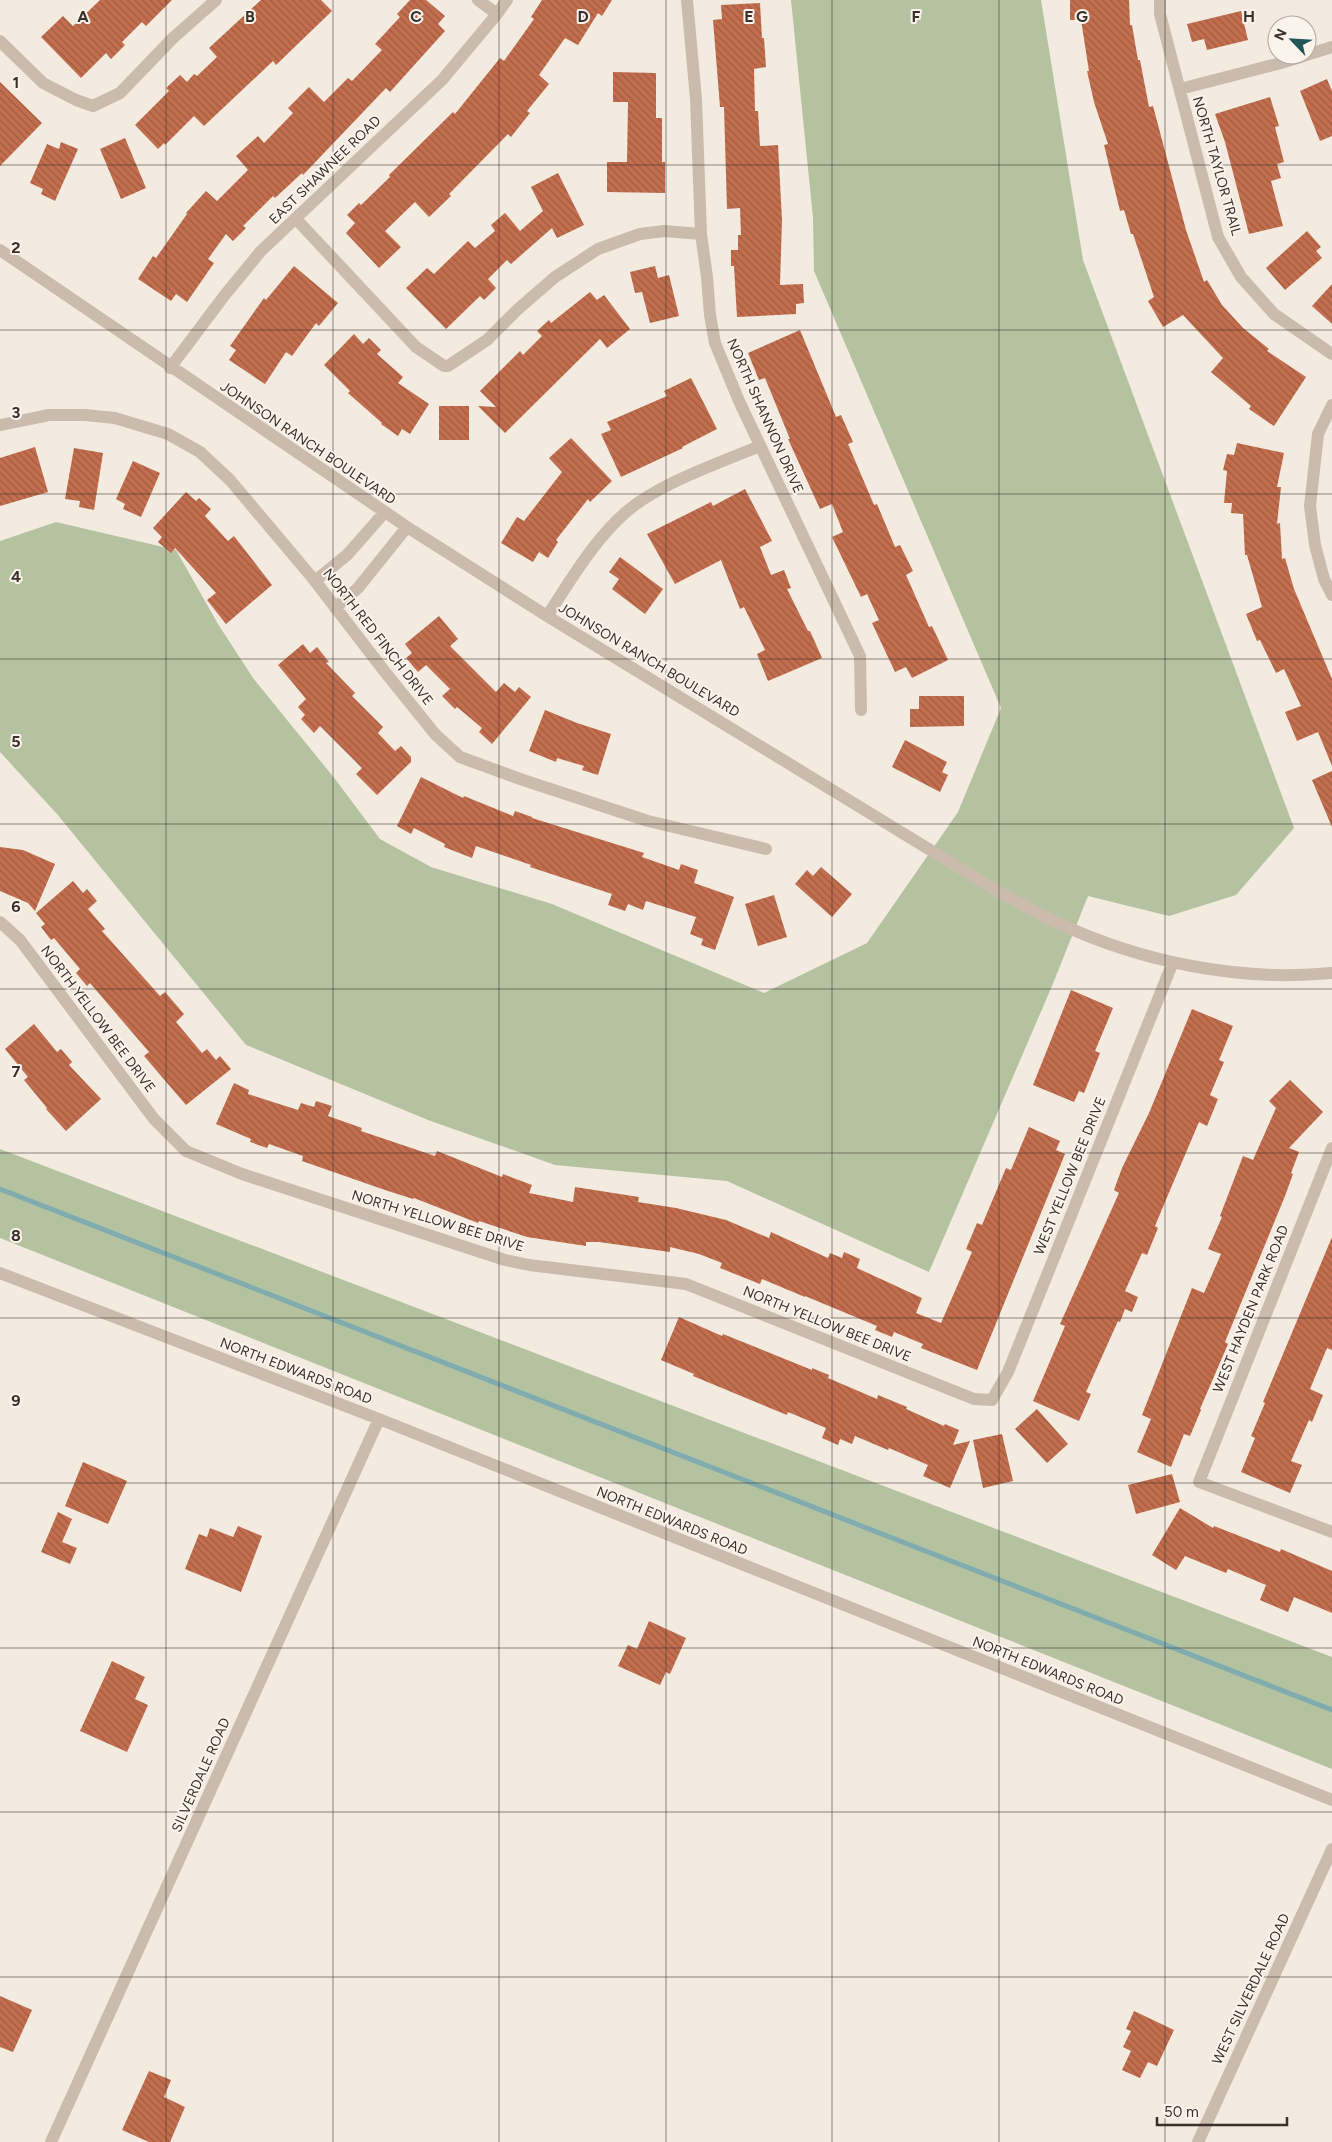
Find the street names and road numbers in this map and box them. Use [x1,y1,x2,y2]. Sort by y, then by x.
street label: NORTH TAYLOR TRAIL [1189,95,1245,238]
street label: EAST SHAWNEE ROAD [266,112,384,228]
street label: NORTH SHANNON DRIVE [723,336,807,496]
street label: JOHNSON RANCH BOULEVARD [217,378,399,508]
street label: NORTH RED FINCH DRIVE [319,565,437,709]
street label: JOHNSON RANCH BOULEVARD [555,599,743,721]
street label: NORTH YELLOW BEE DRIVE [37,942,159,1096]
street label: WEST YELLOW BEE DRIVE [1030,1094,1110,1258]
street label: NORTH YELLOW BEE DRIVE [350,1187,526,1255]
street label: WEST HAYDEN PARK ROAD [1210,1223,1292,1395]
street label: NORTH YELLOW BEE DRIVE [741,1282,913,1366]
street label: NORTH EDWARDS ROAD [218,1334,374,1408]
street label: NORTH EDWARDS ROAD [594,1483,750,1559]
street label: NORTH EDWARDS ROAD [970,1633,1126,1709]
street label: SILVERDALE ROAD [168,1715,234,1835]
street label: WEST SILVERDALE ROAD [1208,1911,1294,2067]

